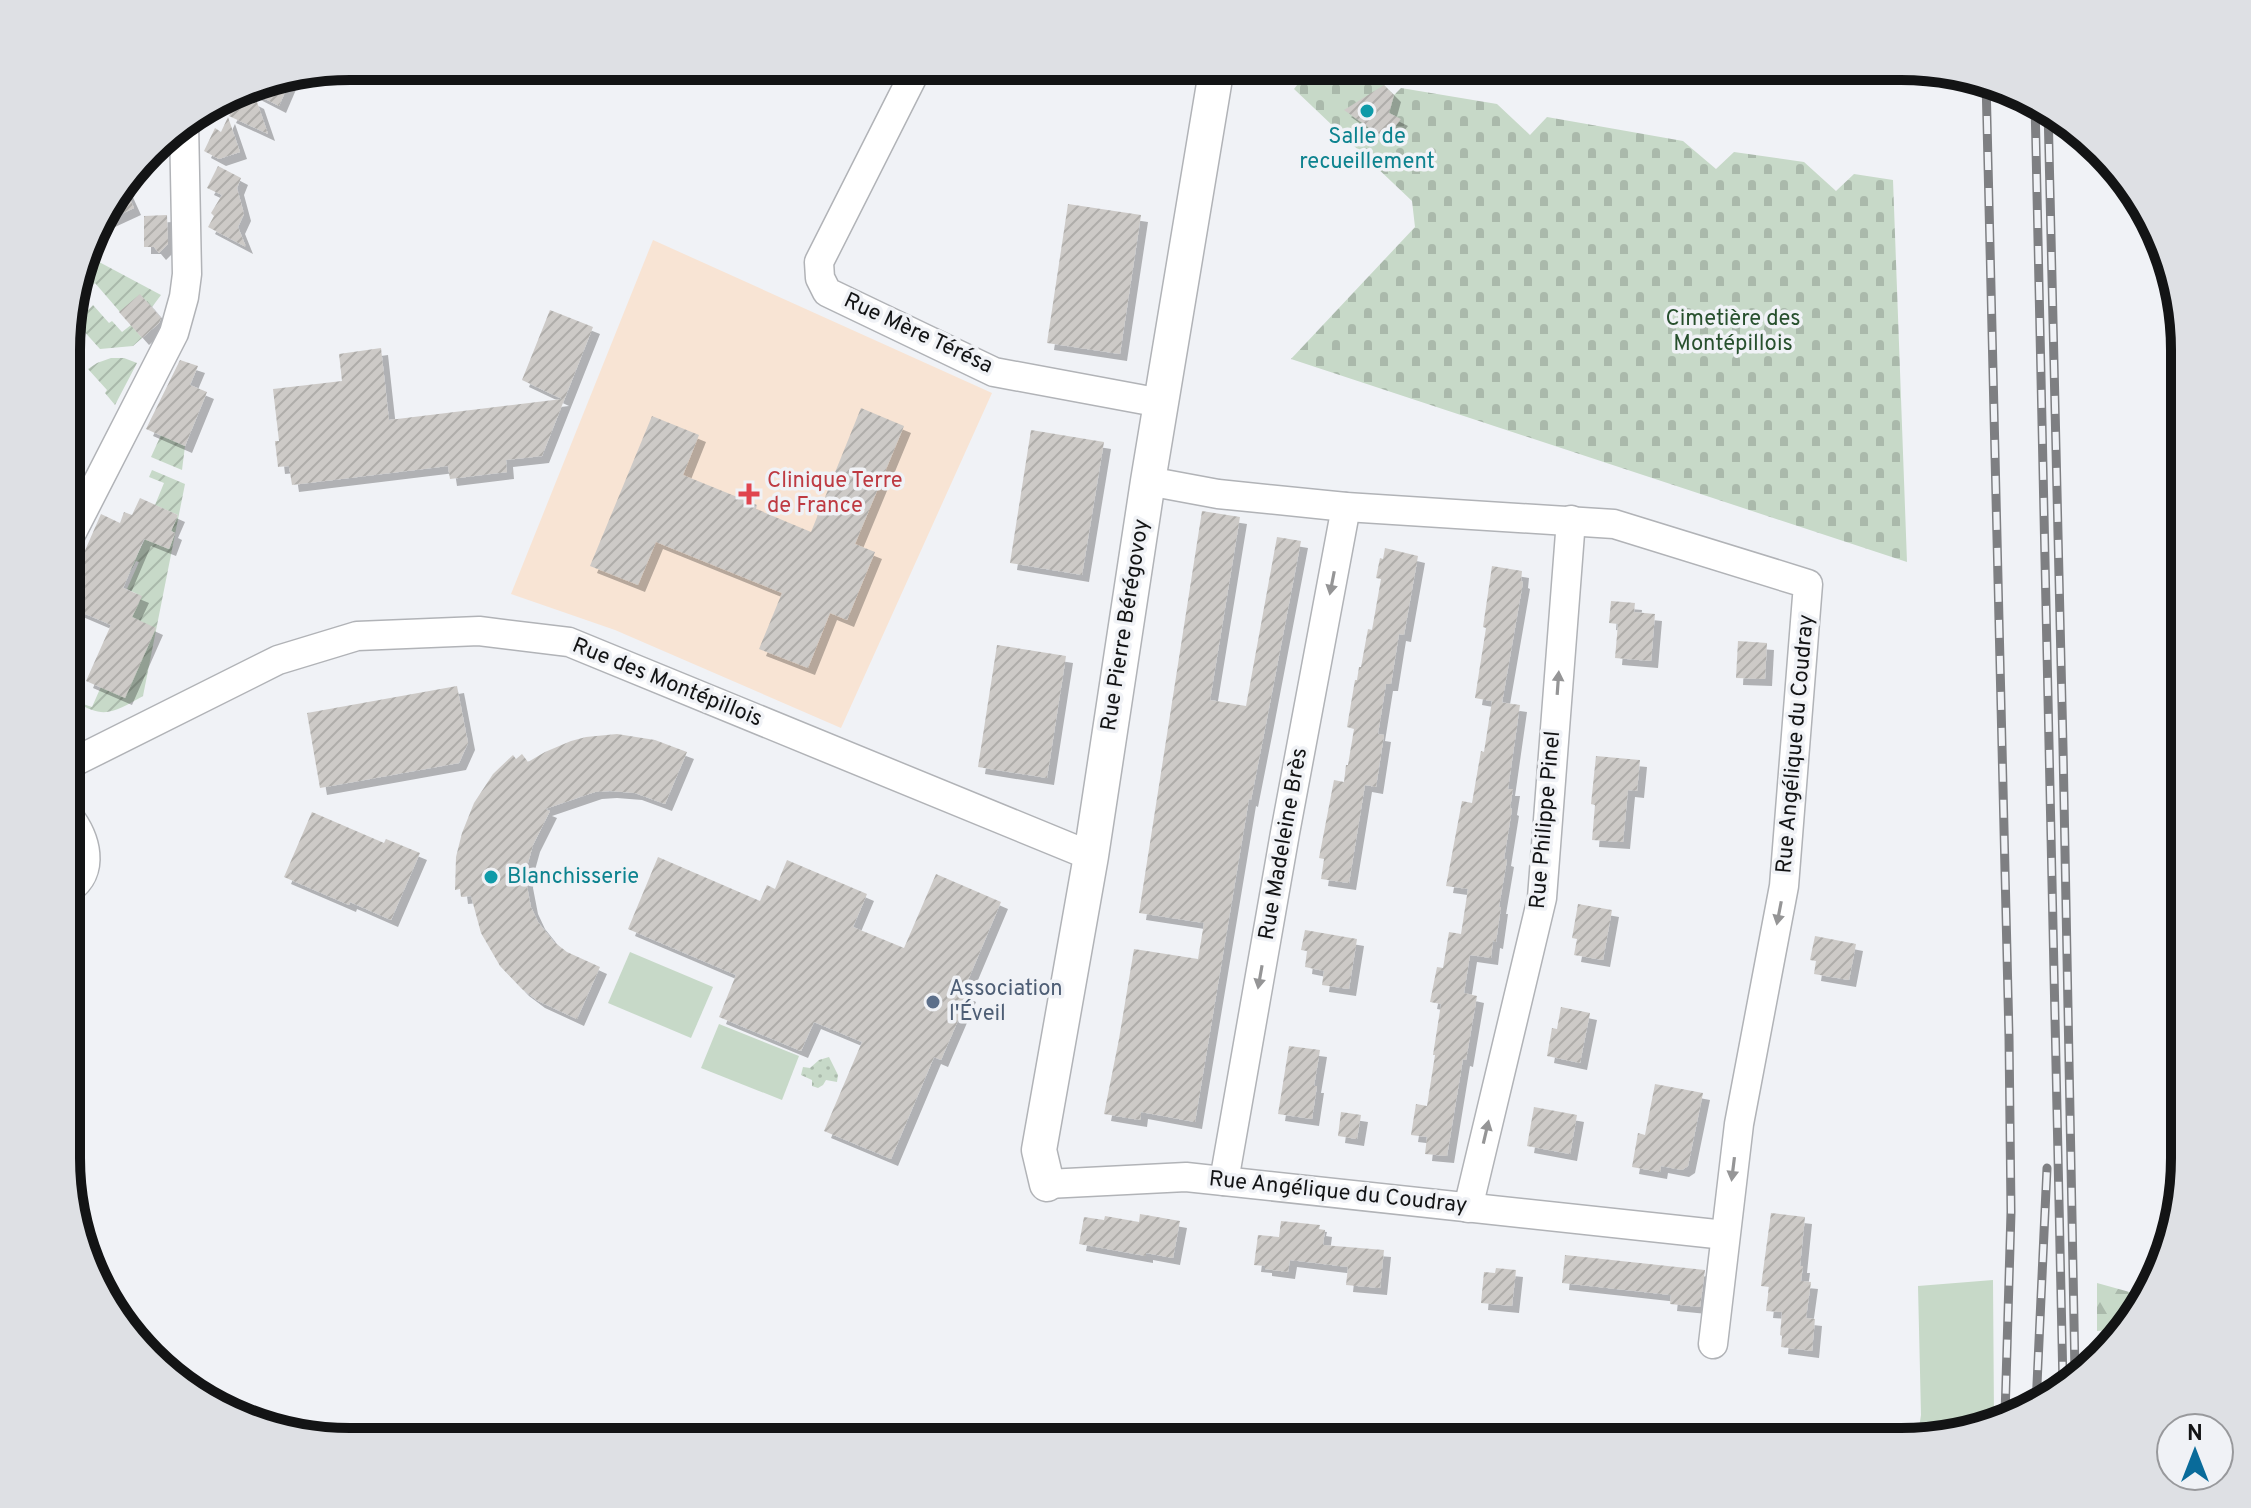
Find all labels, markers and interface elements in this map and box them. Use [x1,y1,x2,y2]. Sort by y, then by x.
marker: Salle de recueillement [1358,102,1376,120]
place label: Salle de recueillement [1299,124,1435,176]
street label: Rue Mère Térésa [839,288,997,380]
park label: Cimetière des Montépillois [1665,306,1801,358]
place label: Clinique Terre de France [767,468,903,520]
marker: Clinique Terre de France [738,483,760,505]
street label: Rue Pierre Bérégovoy [1096,517,1156,733]
one-way arrow [1325,571,1338,596]
street label: Rue Angélique du Coudray [1771,613,1821,875]
street label: Rue des Montépillois [568,633,766,733]
one-way arrow [1552,670,1565,695]
street label: Rue Philippe Pinel [1525,730,1567,910]
street label: Rue Madeleine Brès [1254,746,1314,942]
place label: Blanchisserie [507,864,639,891]
marker: Blanchisserie [482,868,500,886]
one-way arrow [1772,900,1785,925]
one-way arrow [1253,964,1265,989]
place label: Association l'Éveil [949,976,1063,1028]
marker: Association l'Éveil [924,993,942,1011]
one-way arrow [1480,1119,1493,1144]
one-way arrow [1726,1156,1739,1181]
street label: Rue Angélique du Coudray [1207,1166,1469,1220]
north arrow [2155,1412,2235,1492]
text: N [2187,1421,2203,1448]

